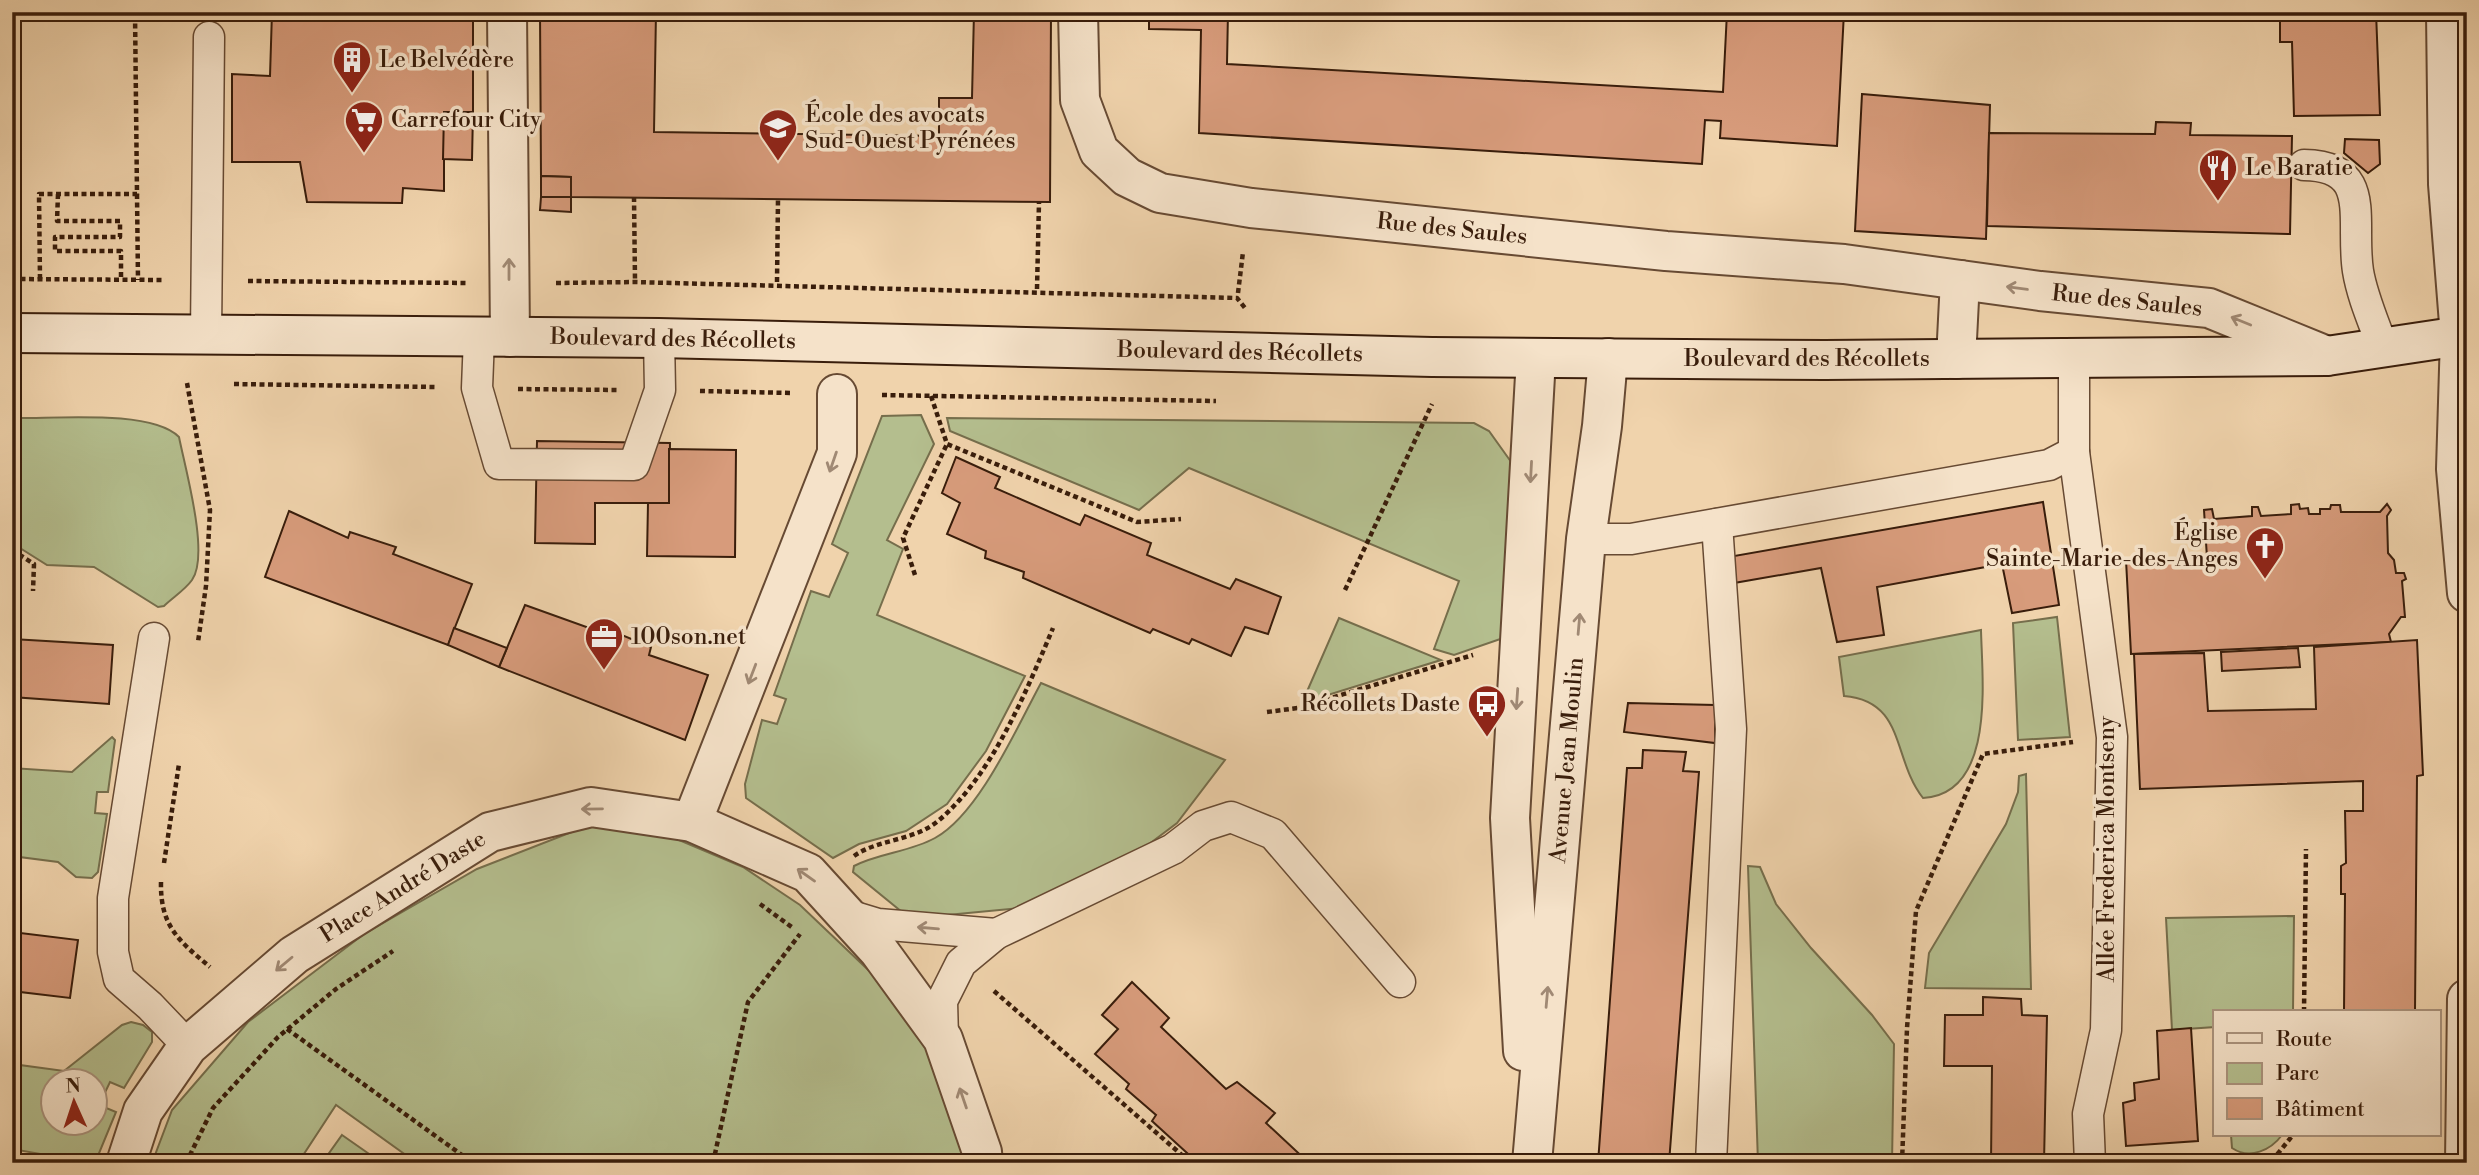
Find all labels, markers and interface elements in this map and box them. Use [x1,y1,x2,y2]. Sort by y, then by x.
building icon: Le Belvédère [331,39,373,94]
place label: Le Belvédère [379,46,514,74]
supermarket icon: Carrefour City [343,99,385,154]
place label: École des avocats Sud-Ouest Pyrénées [805,99,1016,155]
place label: Carrefour City [391,106,542,134]
school or university icon: École des avocats Sud-Ouest Pyrénées [757,107,799,162]
restaurant icon: Le Baratie [2197,147,2239,202]
place label: Le Baratie [2245,154,2353,182]
street label: Rue des Saules [1375,207,1529,251]
one-way arrow [502,257,516,280]
street label: Rue des Saules [2050,279,2204,323]
one-way arrow [2006,281,2029,294]
one-way arrow [2231,314,2253,327]
street label: Boulevard des Récollets [549,323,796,355]
street label: Boulevard des Récollets [1116,336,1363,368]
street label: Boulevard des Récollets [1683,345,1930,373]
one-way arrow [826,450,838,472]
one-way arrow [1524,460,1537,483]
place label: Église Sainte-Marie-des-Anges [1986,517,2238,573]
church icon: Église Sainte-Marie-des-Anges [2244,525,2286,580]
one-way arrow [1572,613,1585,636]
office icon: 100son.net [583,616,625,671]
place label: 100son.net [631,623,746,651]
street label: Avenue Jean Moulin [1544,656,1590,865]
one-way arrow [744,662,757,684]
bus stop icon: Récollets Daste [1466,683,1508,738]
one-way arrow [1511,687,1524,710]
place label: Récollets Daste [1301,690,1460,718]
street label: Allée Frederica Montseny [2093,715,2121,983]
one-way arrow [581,802,604,816]
street label: Place André Daste [315,825,491,949]
one-way arrow [797,868,816,882]
one-way arrow [917,921,940,934]
one-way arrow [275,956,293,972]
one-way arrow [1541,986,1554,1009]
legend [2213,1010,2440,1136]
text: Route [2276,1027,2332,1053]
text: Parc [2276,1061,2319,1087]
north arrow [38,1066,108,1136]
text: N [65,1074,81,1098]
one-way arrow [956,1087,968,1109]
text: Bâtiment [2275,1097,2365,1123]

